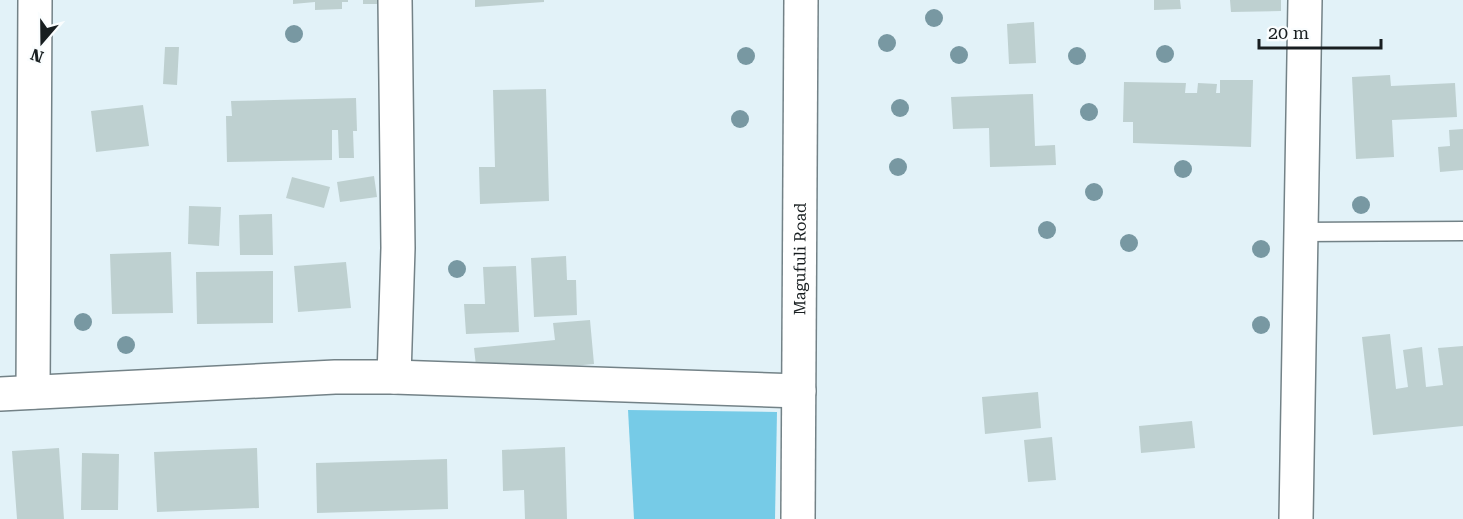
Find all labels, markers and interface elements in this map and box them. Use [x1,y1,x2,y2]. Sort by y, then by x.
north arrow [12,12,72,72]
scale bar [1259,12,1380,50]
text: 20 m [1268,22,1309,43]
text: N [28,45,46,67]
street label: Magufuli Road [790,203,809,315]

